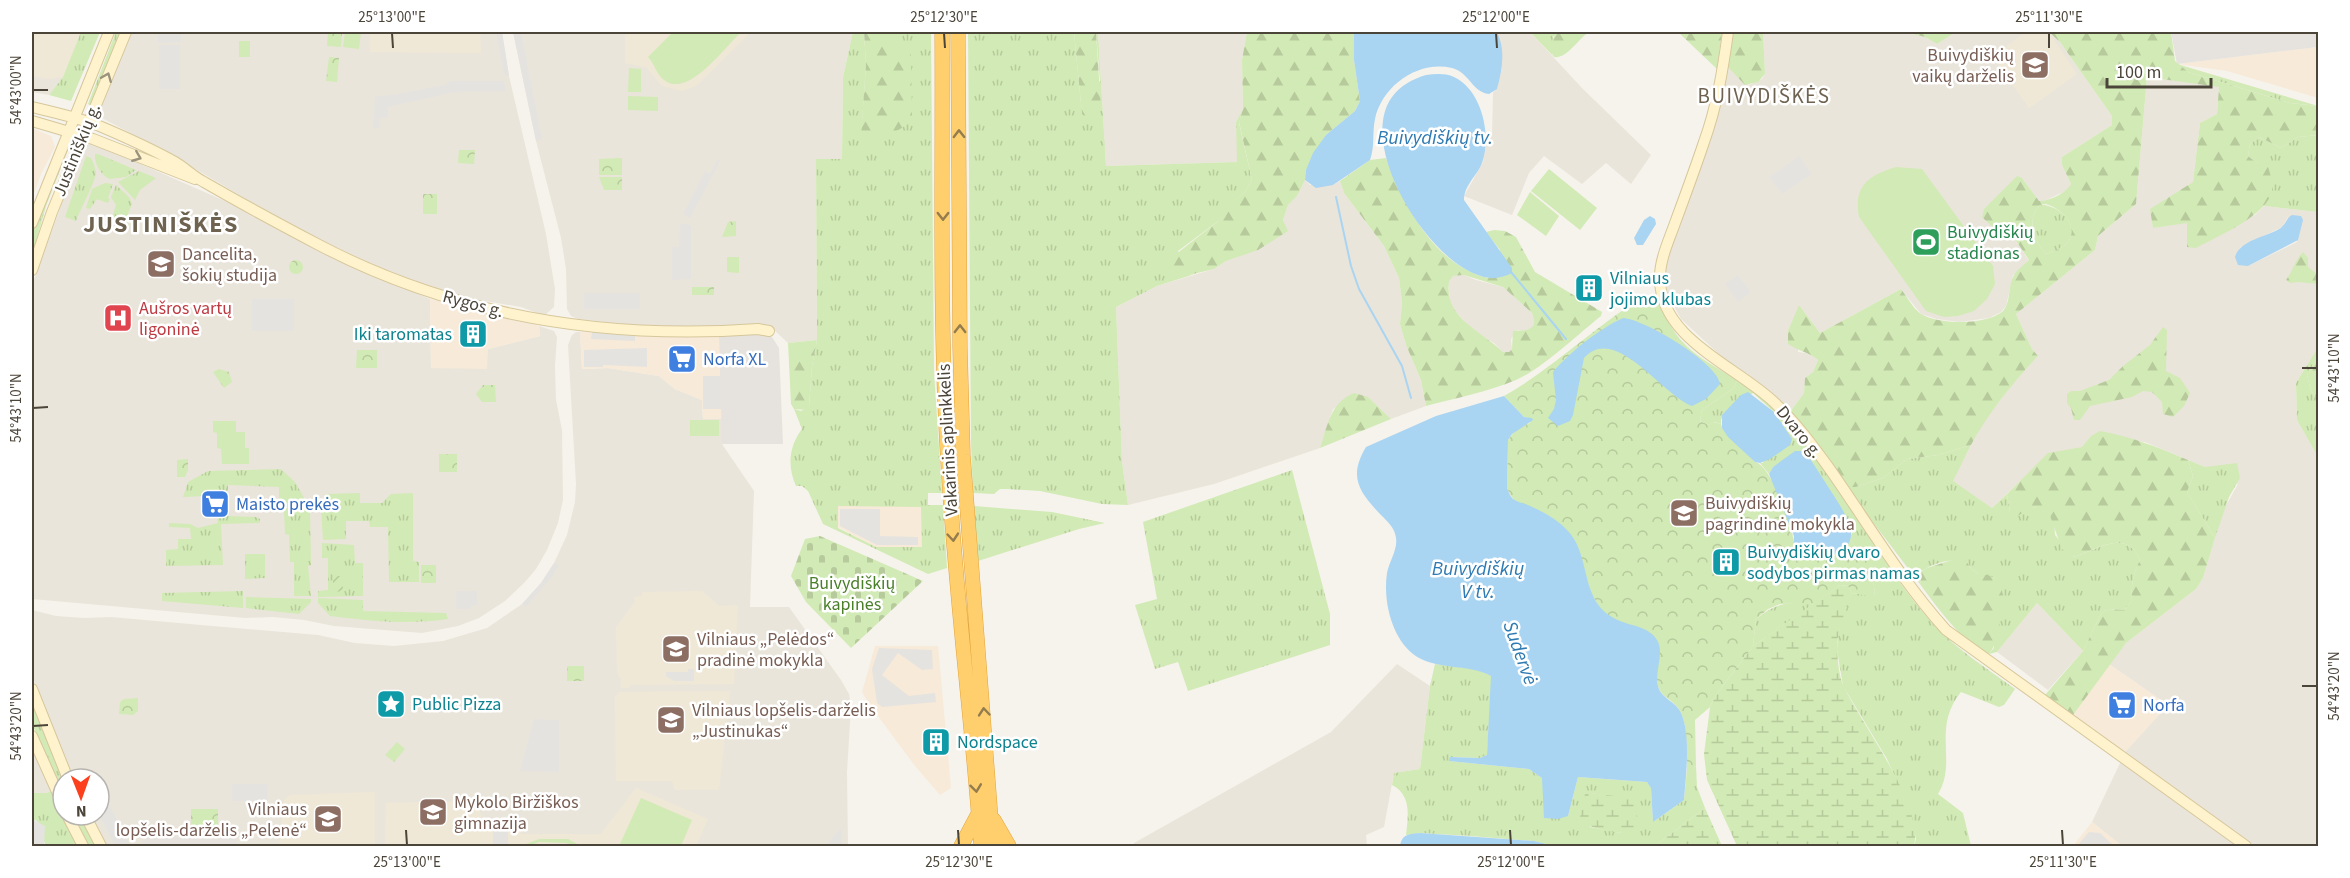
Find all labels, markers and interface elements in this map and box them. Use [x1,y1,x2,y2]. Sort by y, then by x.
text: 25°13'00"E [358,7,426,28]
text: 25°12'30"E [910,7,978,28]
text: 25°12'00"E [1462,7,1530,28]
text: 25°11'30"E [2015,7,2083,28]
place label: Buivydiškių vaikų darželis [1912,43,2014,89]
school or university icon: Buivydiškių vaikų darželis [2019,49,2051,81]
scale bar [2107,51,2210,89]
text: 54°43'00"N [6,55,27,125]
text: 100 m [2116,60,2161,85]
one-way arrow [100,72,112,83]
district label: BUIVYDIŠKĖS [1698,81,1830,111]
street label: Justiniškių g. [47,100,107,200]
water label: Buivydiškių tv. [1377,124,1493,152]
one-way arrow [952,129,965,138]
one-way arrow [131,150,142,162]
district label: JUSTINIŠKĖS [83,207,239,242]
one-way arrow [937,211,949,220]
place label: Buivydiškių stadionas [1947,220,2034,266]
sports icon: Buivydiškių stadionas [1910,226,1942,258]
place label: Dancelita, šokių studija [182,242,277,288]
school or university icon: Dancelita, šokių studija [145,248,177,280]
place label: Vilniaus jojimo klubas [1609,266,1711,312]
building icon: Vilniaus jojimo klubas [1573,272,1605,304]
street label: Rygos g. [440,284,506,324]
place label: Aušros vartų ligoninė [139,296,232,342]
hospital icon: Aušros vartų ligoninė [102,302,134,334]
building icon: Iki taromatas [457,318,489,350]
place label: Iki taromatas [354,322,452,347]
one-way arrow [954,324,966,333]
text: 54°43'10"N [2324,333,2345,403]
supermarket icon: Norfa XL [666,343,698,375]
place label: Norfa XL [703,347,766,372]
street label: Vakarinis aplinkkelis [932,363,964,517]
text: 54°43'10"N [6,373,27,443]
street label: Dvaro g. [1770,400,1828,464]
supermarket icon: Maisto prekės [199,488,231,520]
place label: Buivydiškių pagrindinė mokykla [1705,491,1855,537]
place label: Maisto prekės [236,492,339,517]
school or university icon: Buivydiškių pagrindinė mokykla [1668,497,1700,529]
one-way arrow [946,532,959,541]
place label: Buivydiškių dvaro sodybos pirmas namas [1747,540,1920,586]
building icon: Buivydiškių dvaro sodybos pirmas namas [1710,546,1742,578]
water label: Buivydiškių V tv. [1432,555,1524,606]
park label: Buivydiškių kapinės [809,571,896,617]
water label: Sudervė [1495,617,1545,689]
place label: Vilniaus „Pelėdos“ pradinė mokykla [697,627,834,673]
school or university icon: Vilniaus „Pelėdos“ pradinė mokykla [660,633,692,665]
text: 54°43'20"N [2324,651,2345,721]
place icon: Public Pizza [375,688,407,720]
supermarket icon: Norfa [2106,689,2138,721]
text: 54°43'20"N [6,691,27,761]
place label: Public Pizza [412,692,501,717]
place label: Norfa [2143,693,2185,718]
place label: Vilniaus lopšelis-darželis „Justinukas“ [692,698,876,744]
school or university icon: Vilniaus lopšelis-darželis „Justinukas“ [655,704,687,736]
one-way arrow [978,707,991,716]
building icon: Nordspace [920,726,952,758]
place label: Nordspace [957,730,1038,755]
north arrow [51,767,111,827]
one-way arrow [969,783,982,793]
place label: Mykolo Biržiškos gimnazija [454,790,578,836]
school or university icon: Mykolo Biržiškos gimnazija [417,796,449,828]
place label: Vilniaus lopšelis-darželis „Pelenė“ [116,797,307,843]
text: N [76,800,87,822]
school or university icon: Vilniaus lopšelis-darželis „Pelenė“ [312,803,344,835]
text: 25°13'00"E [373,852,441,873]
text: 25°12'30"E [925,852,993,873]
text: 25°12'00"E [1477,852,1545,873]
text: 25°11'30"E [2029,852,2097,873]

